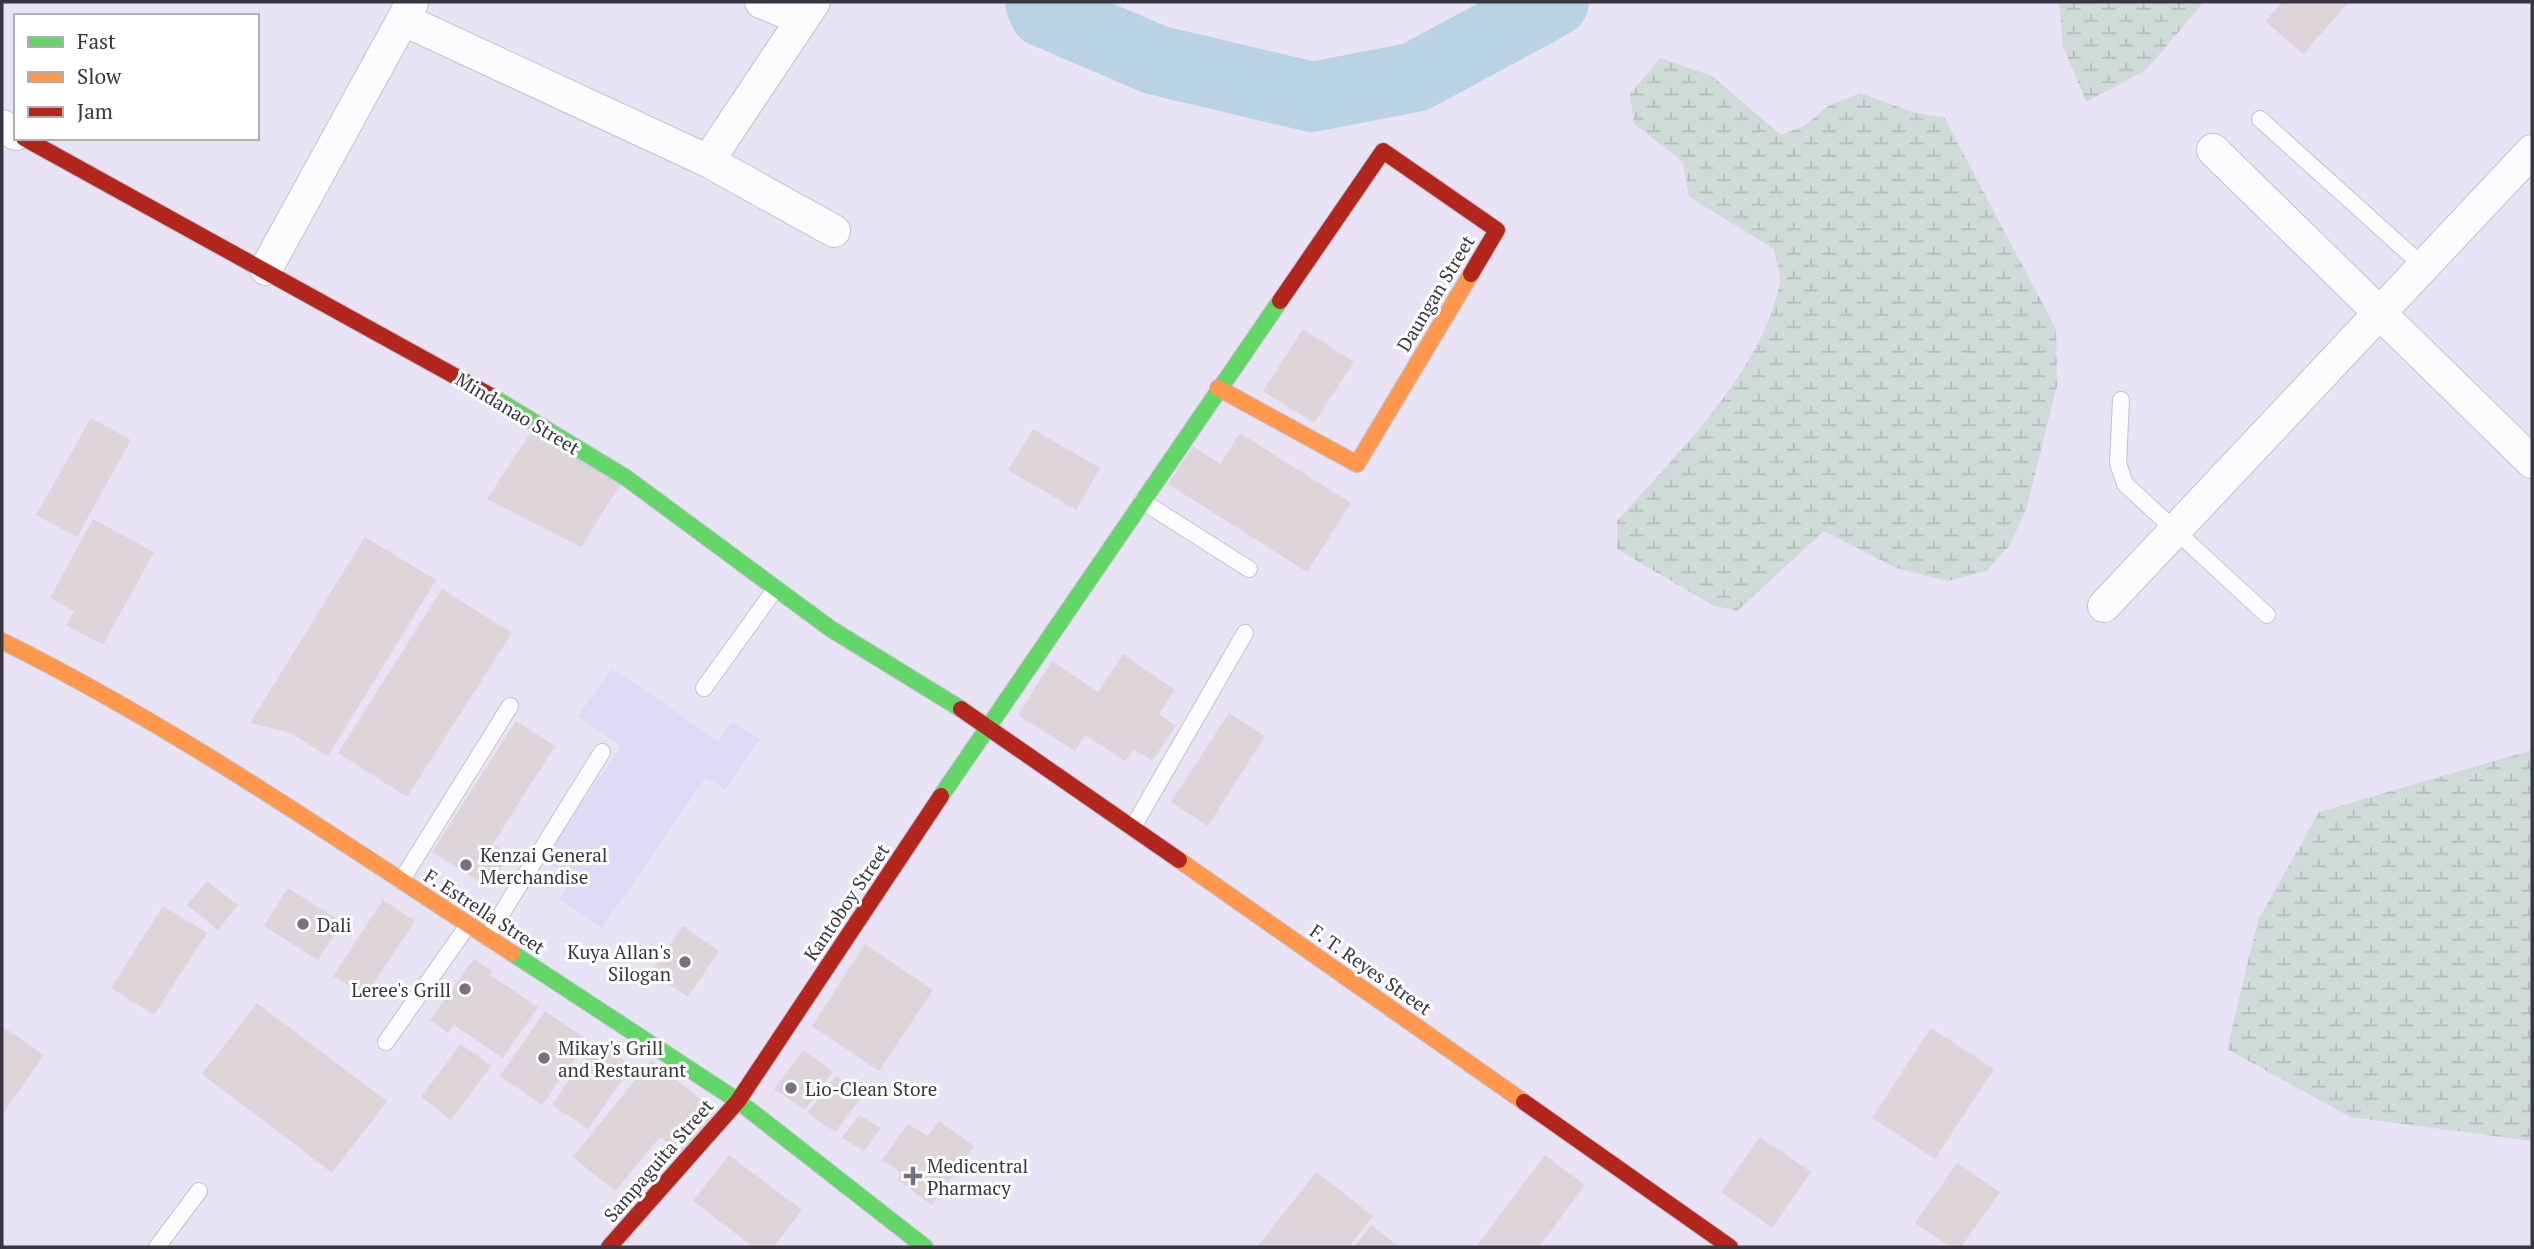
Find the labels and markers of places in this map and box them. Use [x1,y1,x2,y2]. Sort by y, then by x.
place label: Kenzai General Merchandise [480,842,608,889]
marker: Kenzai General Merchandise [458,857,474,873]
place label: Dali [317,912,352,937]
marker: Dali [295,916,311,932]
place label: Kuya Allan's Silogan [567,939,671,986]
marker: Kuya Allan's Silogan [677,954,693,970]
place label: Leree's Grill [351,977,451,1002]
marker: Leree's Grill [457,981,473,997]
place label: Mikay's Grill and Restaurant [558,1035,686,1082]
marker: Mikay's Grill and Restaurant [536,1050,552,1066]
place label: Lio-Clean Store [805,1076,937,1101]
marker: Lio-Clean Store [783,1080,799,1096]
place label: Medicentral Pharmacy [927,1153,1028,1200]
marker: Medicentral Pharmacy [905,1168,921,1184]

